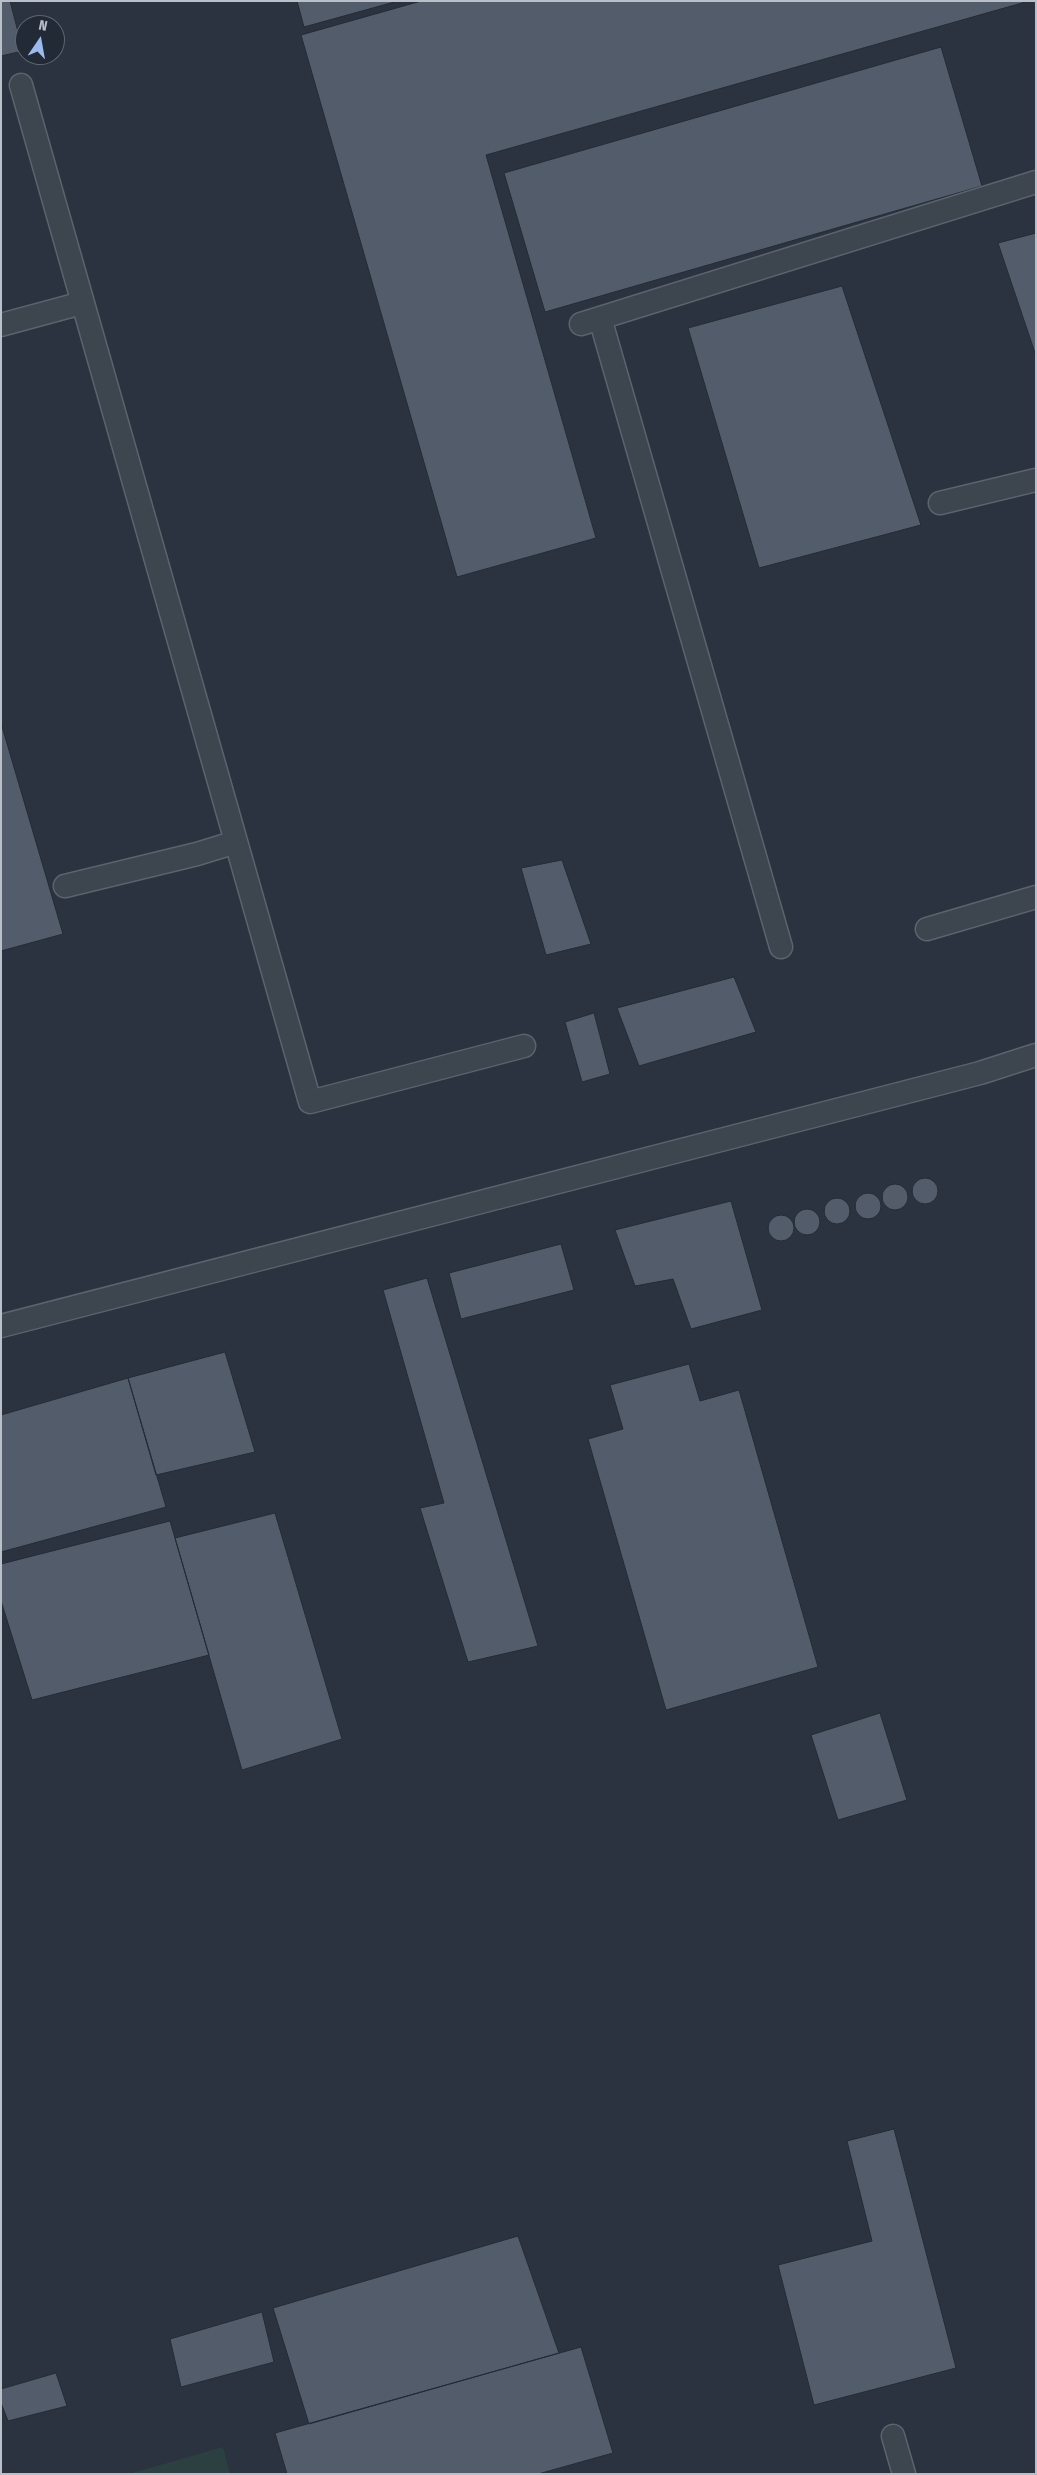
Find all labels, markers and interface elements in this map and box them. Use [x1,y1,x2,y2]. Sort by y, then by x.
north arrow [15,15,65,65]
text: N [37,17,49,35]

